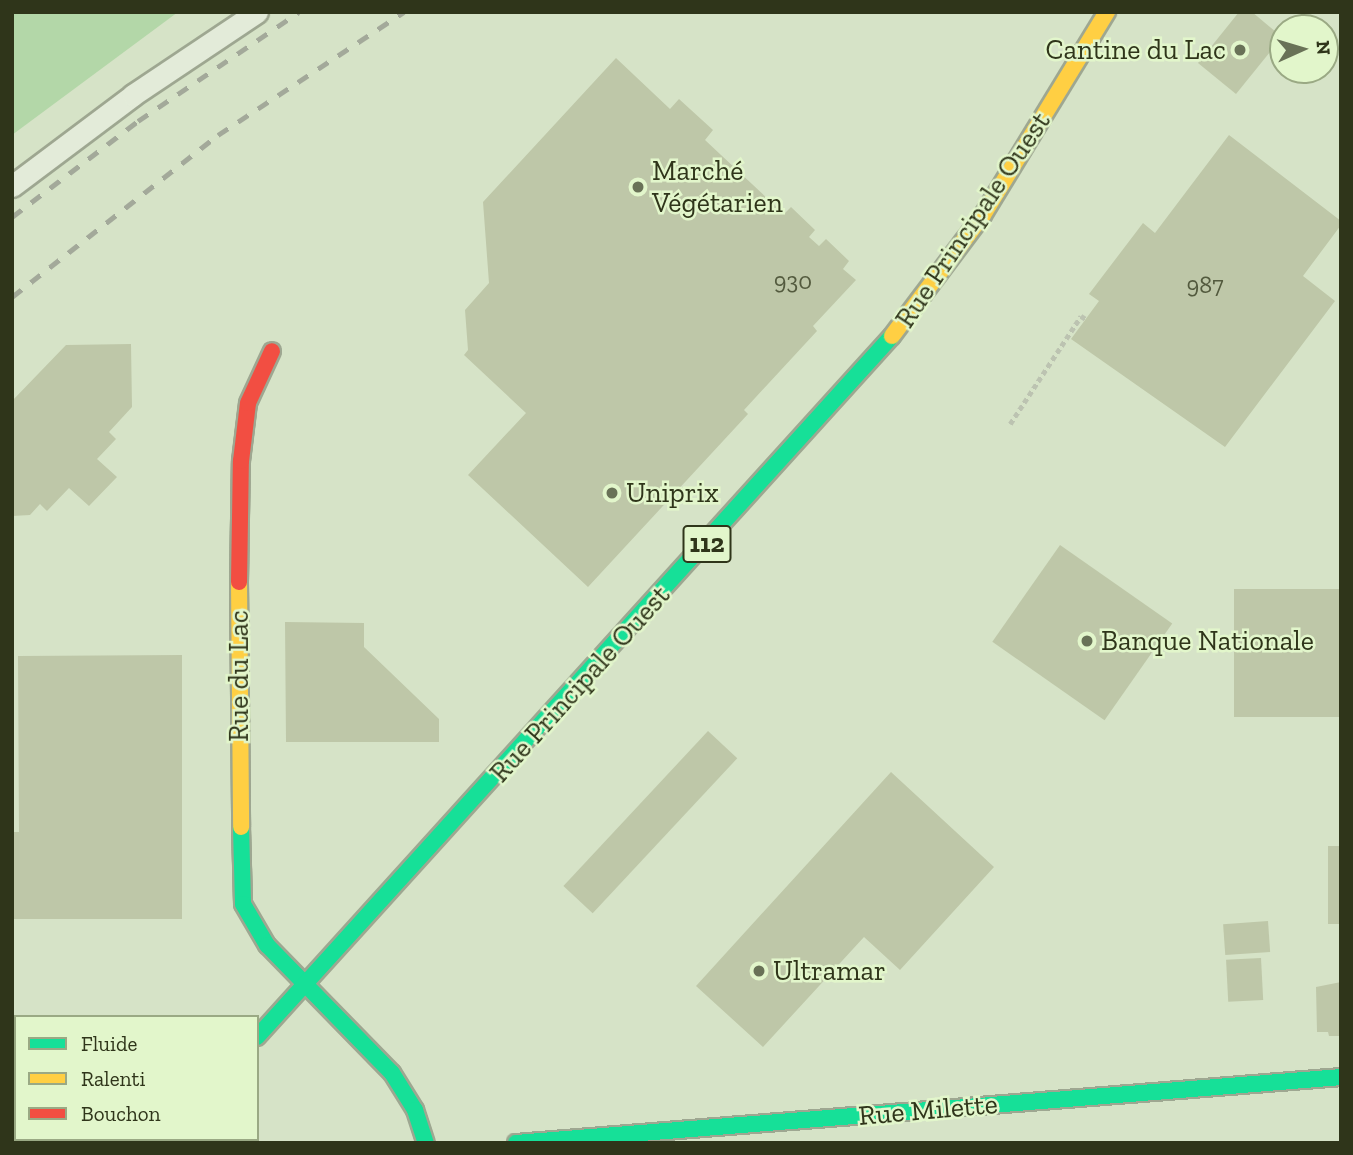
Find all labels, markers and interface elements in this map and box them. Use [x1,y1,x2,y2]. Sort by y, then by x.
north arrow [1269,14,1339,84]
place label: Cantine du Lac [1045,33,1226,67]
text: N [1311,40,1335,56]
marker: Cantine du Lac [1232,42,1248,58]
street label: Rue Principale Ouest [888,106,1058,334]
place label: Marché Végétarien [652,154,783,220]
marker: Marché Végétarien [630,179,646,195]
house number: 930 [774,267,812,295]
house number: 987 [1187,271,1223,299]
place label: Uniprix [626,476,719,510]
marker: Uniprix [604,485,620,501]
road number: 112 [682,522,732,566]
street label: Rue Principale Ouest [483,579,677,789]
street label: Rue du Lac [222,610,256,742]
place label: Banque Nationale [1101,624,1314,658]
marker: Banque Nationale [1079,633,1095,649]
place label: Ultramar [773,954,886,988]
marker: Ultramar [751,963,767,979]
legend [14,1015,259,1141]
text: Fluide [81,1031,137,1056]
text: Ralenti [81,1066,145,1091]
street label: Rue Milette [857,1087,999,1133]
text: Bouchon [81,1101,161,1126]

